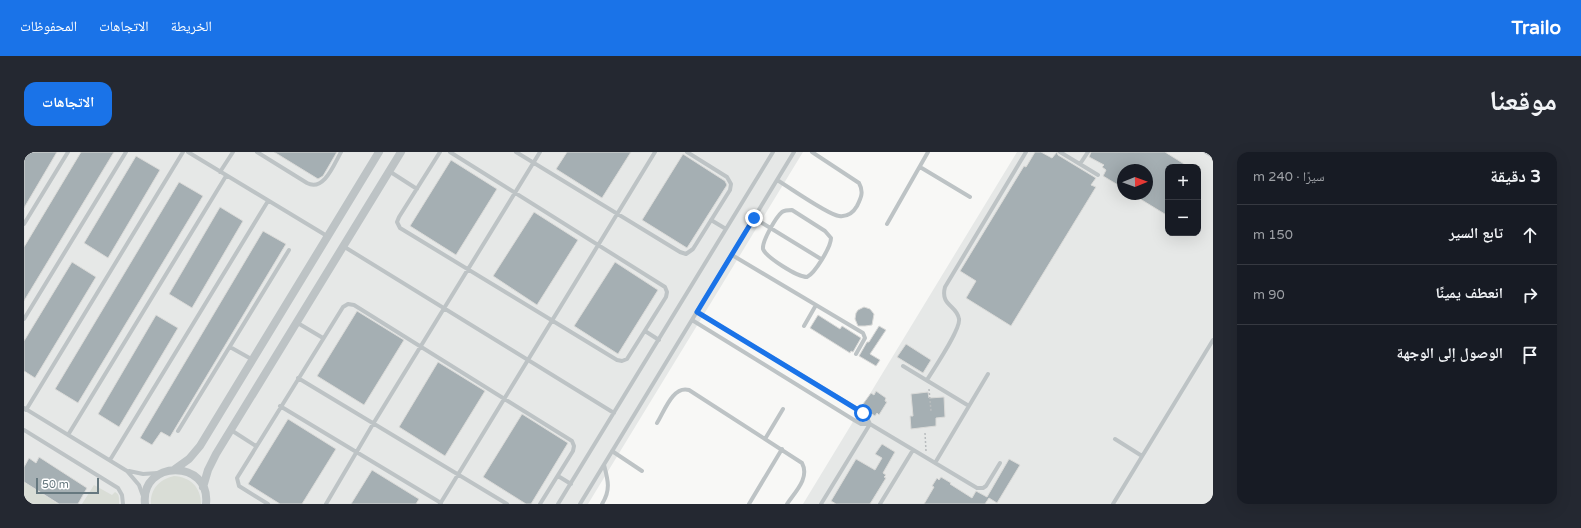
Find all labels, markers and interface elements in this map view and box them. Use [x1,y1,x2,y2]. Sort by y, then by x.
text: Trailo [1512,17,1561,39]
text: المحفوظات [20,18,77,35]
text: الاتجاهات [99,18,149,35]
text: الخريطة [171,18,212,35]
button: الاتجاهات [24,82,112,126]
text: موقعنا [1489,84,1557,118]
north arrow [1117,164,1153,200]
map controls [1165,164,1201,236]
button: + [1165,164,1201,200]
text: 3 دقيقة [1490,166,1541,187]
text: سيرًا · 240 m [1253,169,1325,185]
button: − [1165,200,1201,236]
route end [745,209,763,227]
text: تابع السير [1449,224,1503,242]
icon: ahead [1519,224,1541,246]
text: 150 m [1253,227,1293,243]
text: انعطف يمينًا [1435,284,1503,302]
icon: right [1519,284,1541,306]
text: 90 m [1253,287,1285,303]
text: الوصول إلى الوجهة [1397,344,1503,362]
icon: arrive [1519,344,1541,366]
route start [854,404,872,422]
scale bar [36,476,99,495]
text: 50 m [42,478,69,491]

